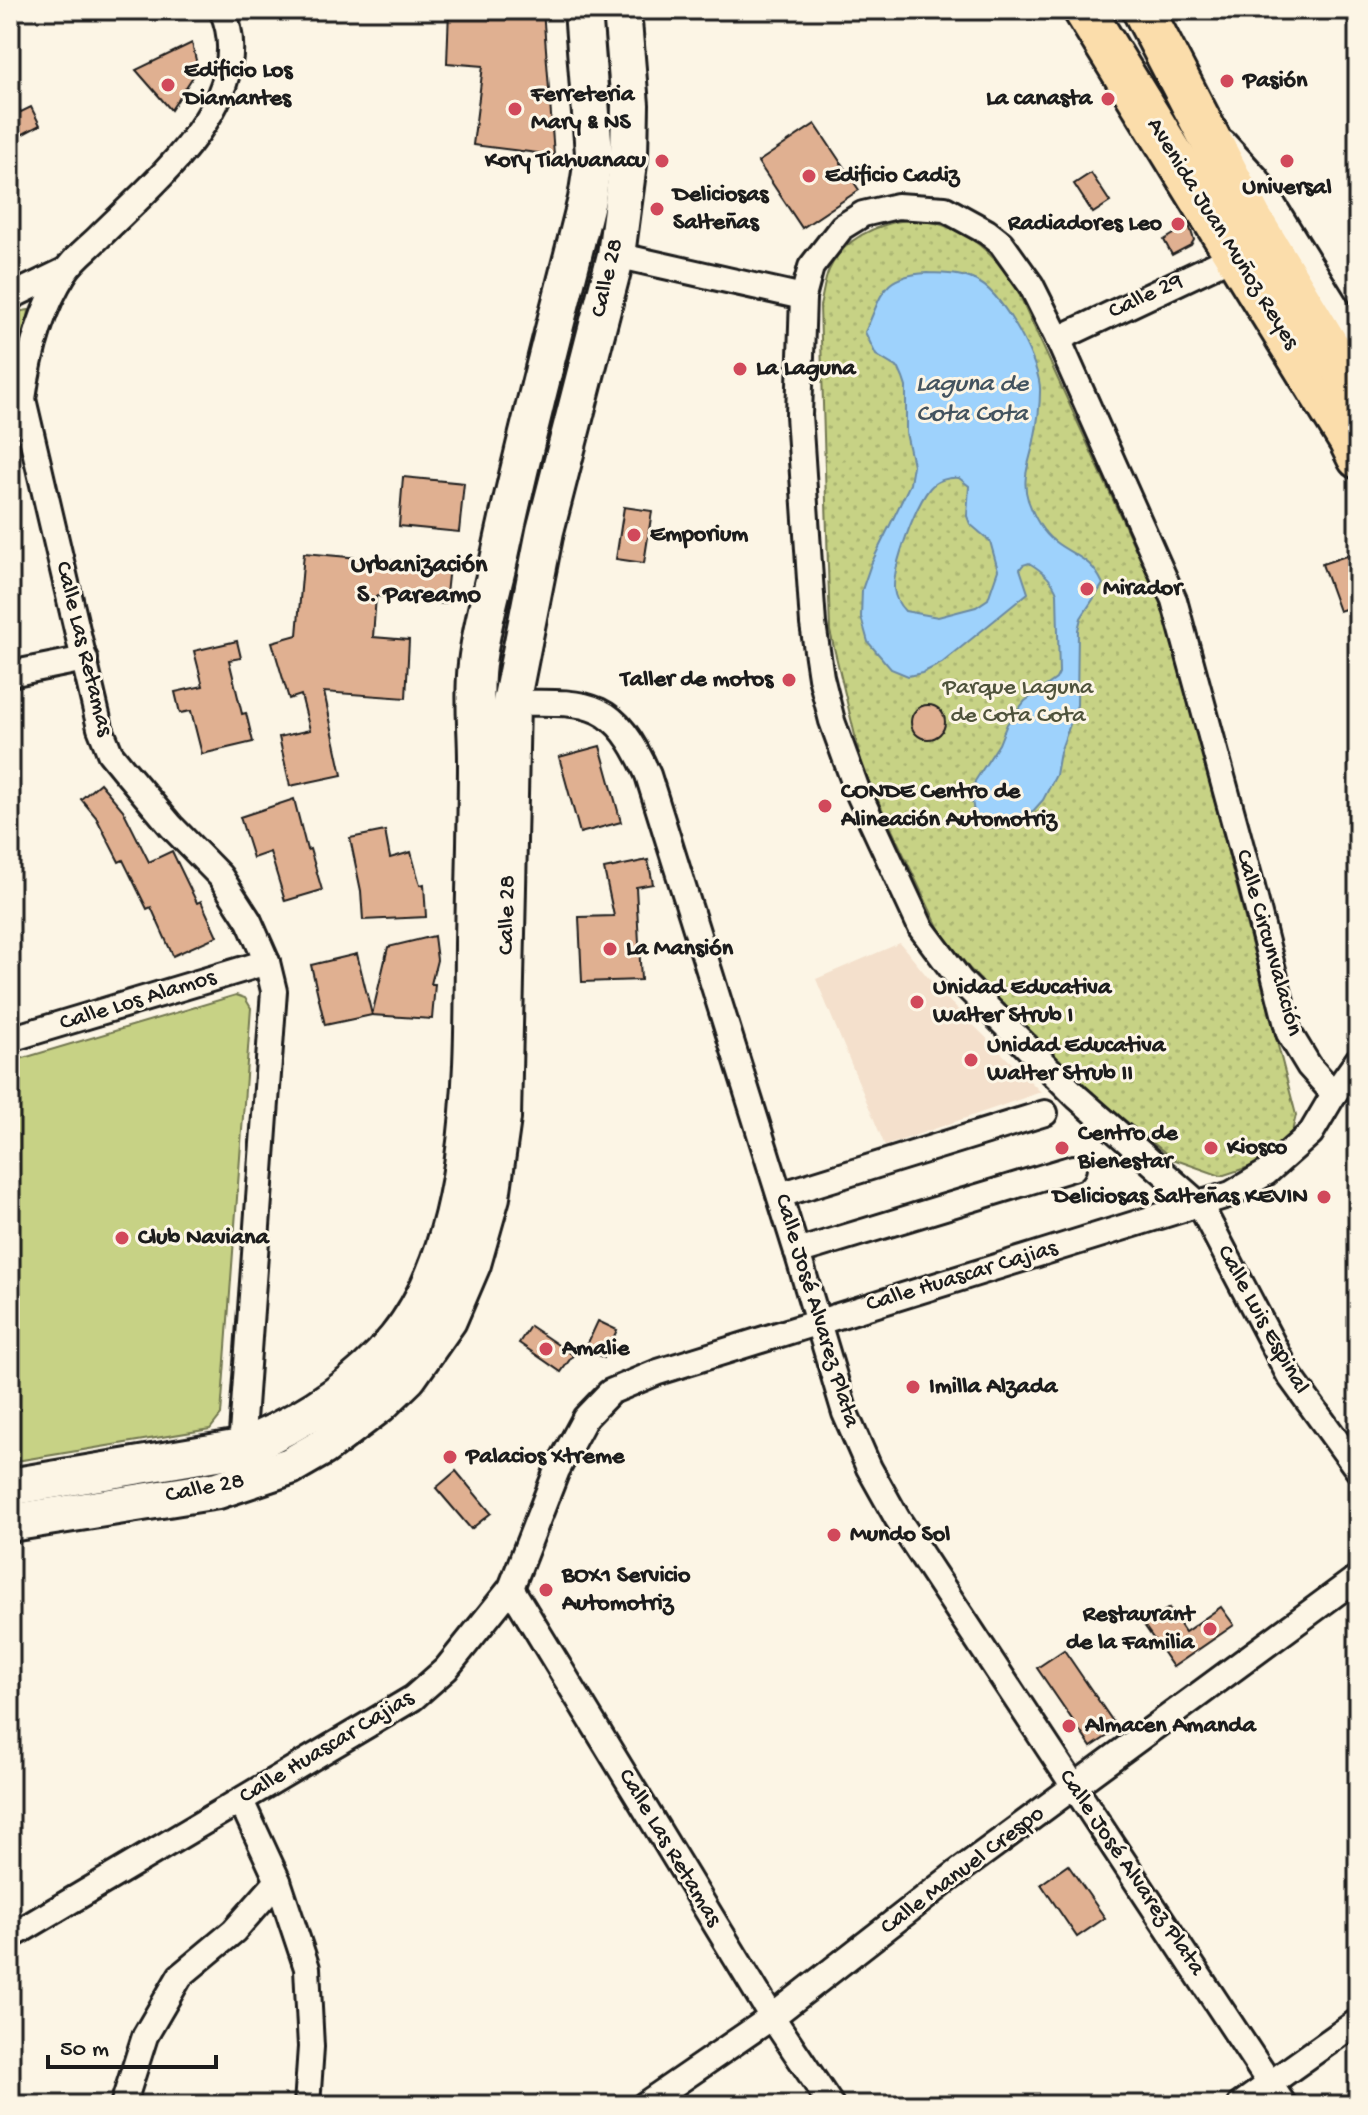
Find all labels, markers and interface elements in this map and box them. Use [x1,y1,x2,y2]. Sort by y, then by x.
place label: Edificio Los Diamantes [182,57,294,114]
place label: Pasión [1241,67,1308,96]
marker: Pasión [1218,72,1236,90]
marker: Edificio Los Diamantes [159,76,177,94]
place label: Ferreteria Mary & NS [530,81,636,138]
place label: La canasta [986,85,1094,114]
marker: La canasta [1099,90,1117,108]
marker: Ferreteria Mary & NS [506,100,524,118]
street label: Avenida Juan Muñoz Reyes [1139,113,1306,356]
place label: Kory Tiahuanacu [484,147,647,176]
marker: Kory Tiahuanacu [653,152,671,170]
marker: Universal [1278,152,1296,170]
place label: Edificio Cadiz [825,162,961,191]
marker: Edificio Cadiz [800,167,818,185]
place label: Universal [1242,174,1332,203]
place label: Deliciosas Salteñas [671,181,769,238]
marker: Deliciosas Salteñas [648,200,666,218]
place label: Radiadores Leo [1007,210,1163,239]
marker: Radiadores Leo [1169,215,1187,233]
street label: Calle 28 [585,236,631,320]
street label: Calle 29 [1104,267,1188,327]
place label: La Laguna [756,355,857,384]
marker: La Laguna [731,360,749,378]
water label: Laguna de Cota Cota [916,370,1030,431]
place label: Emporium [650,521,748,550]
marker: Emporium [625,526,643,544]
district label: Urbanización S. Pareamo [351,551,488,612]
street label: Calle Las Retamas [47,559,119,740]
place label: Mirador [1103,575,1184,604]
marker: Mirador [1078,580,1096,598]
place label: Taller de motos [619,666,774,695]
marker: Taller de motos [780,671,798,689]
park label: Parque Laguna de Cota Cota [942,674,1094,731]
place label: CONDE Centro de Alineación Automotriz [840,778,1058,835]
marker: CONDE Centro de Alineación Automotriz [816,797,834,815]
street label: Calle Circunvalación [1228,847,1309,1040]
street label: Calle 28 [493,875,523,955]
place label: La Mansión [626,935,734,964]
marker: La Mansión [601,940,619,958]
street label: Calle Los Alamos [56,963,221,1039]
place label: Unidad Educativa Walter Strub I [932,974,1113,1031]
marker: Unidad Educativa Walter Strub I [908,993,926,1011]
place label: Unidad Educativa Walter Strub II [986,1032,1167,1089]
marker: Unidad Educativa Walter Strub II [962,1051,980,1069]
place label: Centro de Bienestar [1077,1120,1179,1177]
place label: Kiosco [1226,1134,1288,1163]
marker: Centro de Bienestar [1053,1139,1071,1157]
marker: Kiosco [1202,1139,1220,1157]
place label: Deliciosas Salteñas KEVIN [1051,1183,1308,1212]
marker: Deliciosas Salteñas KEVIN [1315,1188,1333,1206]
street label: Calle José Alvarez Plata [767,1191,866,1432]
place label: Club Naviana [138,1224,270,1253]
marker: Club Naviana [113,1229,131,1247]
street label: Calle Huascar Cajias [863,1234,1062,1320]
street label: Calle Luis Espinal [1209,1241,1315,1399]
place label: Amalie [561,1335,631,1364]
marker: Amalie [537,1340,555,1358]
place label: Imilla Alzada [929,1373,1059,1402]
marker: Imilla Alzada [904,1378,922,1396]
place label: Palacios Xtreme [464,1443,626,1472]
marker: Palacios Xtreme [441,1448,459,1466]
street label: Calle 28 [163,1467,247,1511]
place label: Mundo Sol [850,1521,950,1550]
marker: Mundo Sol [825,1526,843,1544]
place label: BOX1 Servicio Automotriz [561,1562,691,1619]
marker: BOX1 Servicio Automotriz [537,1581,555,1599]
place label: Restaurant de la Familia [1066,1601,1196,1658]
marker: Restaurant de la Familia [1201,1620,1219,1638]
street label: Calle Huascar Cajias [234,1684,421,1812]
place label: Almacen Amanda [1084,1712,1257,1741]
marker: Almacen Amanda [1060,1717,1078,1735]
street label: Calle Las Retamas [611,1764,728,1933]
street label: Calle José Alvarez Plata [1051,1764,1211,1982]
street label: Calle Manuel Crespo [875,1800,1051,1942]
scale bar [48,2019,216,2069]
text: 50 m [60,2036,109,2065]

